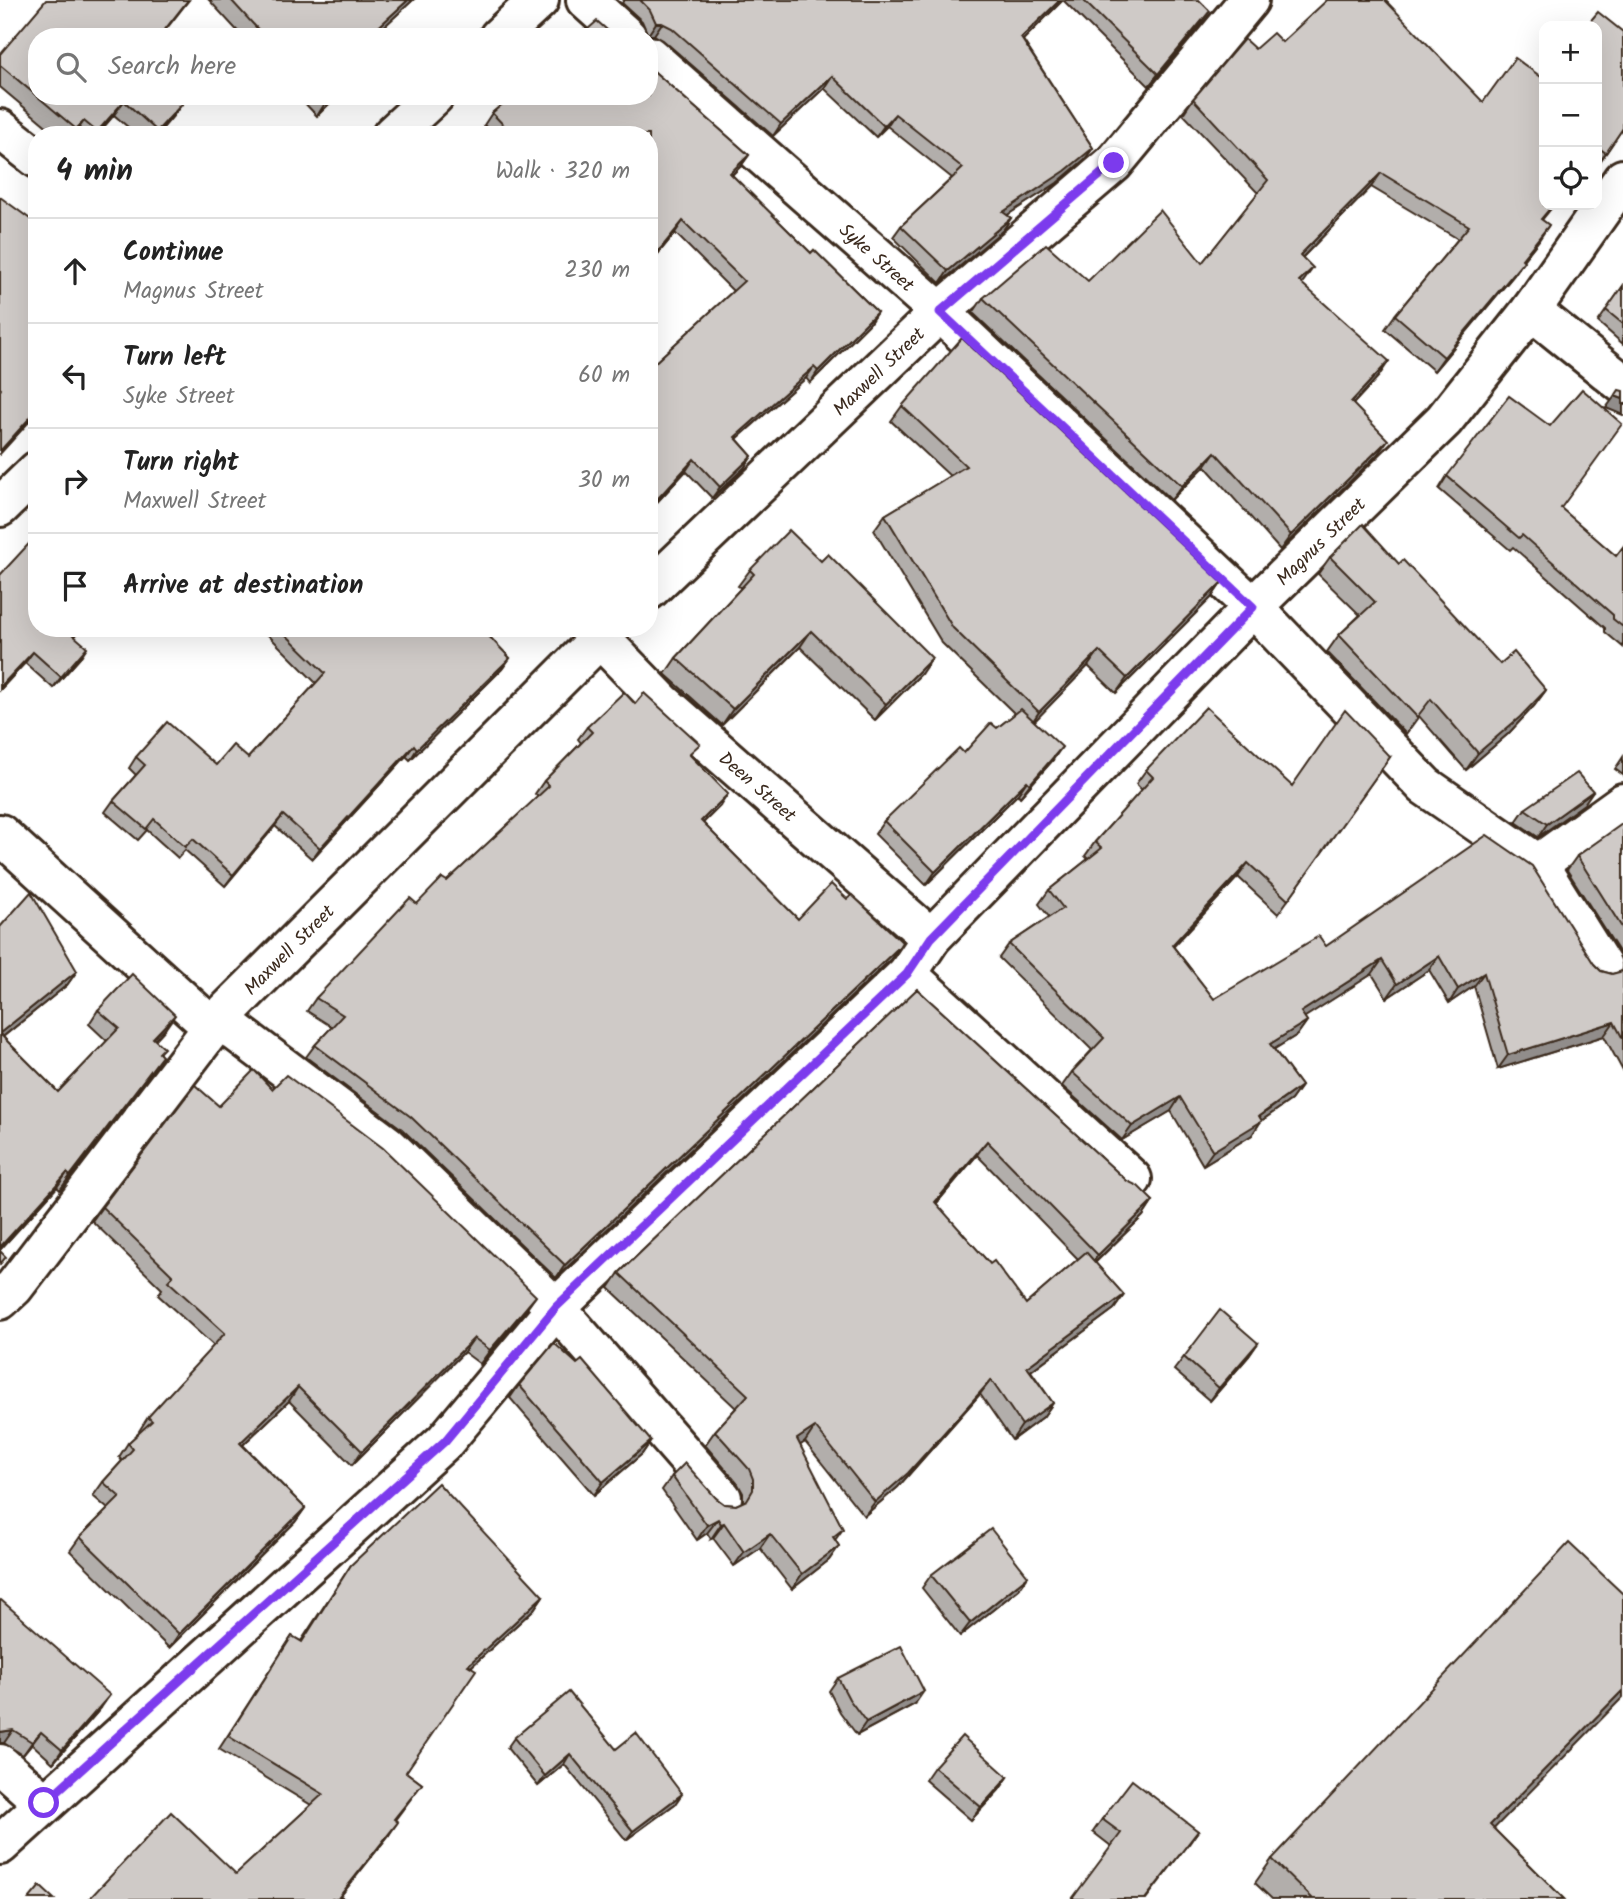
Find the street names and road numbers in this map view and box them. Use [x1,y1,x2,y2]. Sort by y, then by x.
street label: Syke Street [831,217,921,300]
street label: Maxwell Street [826,320,933,424]
street label: Magnus Street [1270,491,1374,594]
street label: Deen Street [711,745,803,831]
street label: Maxwell Street [238,898,343,1003]

